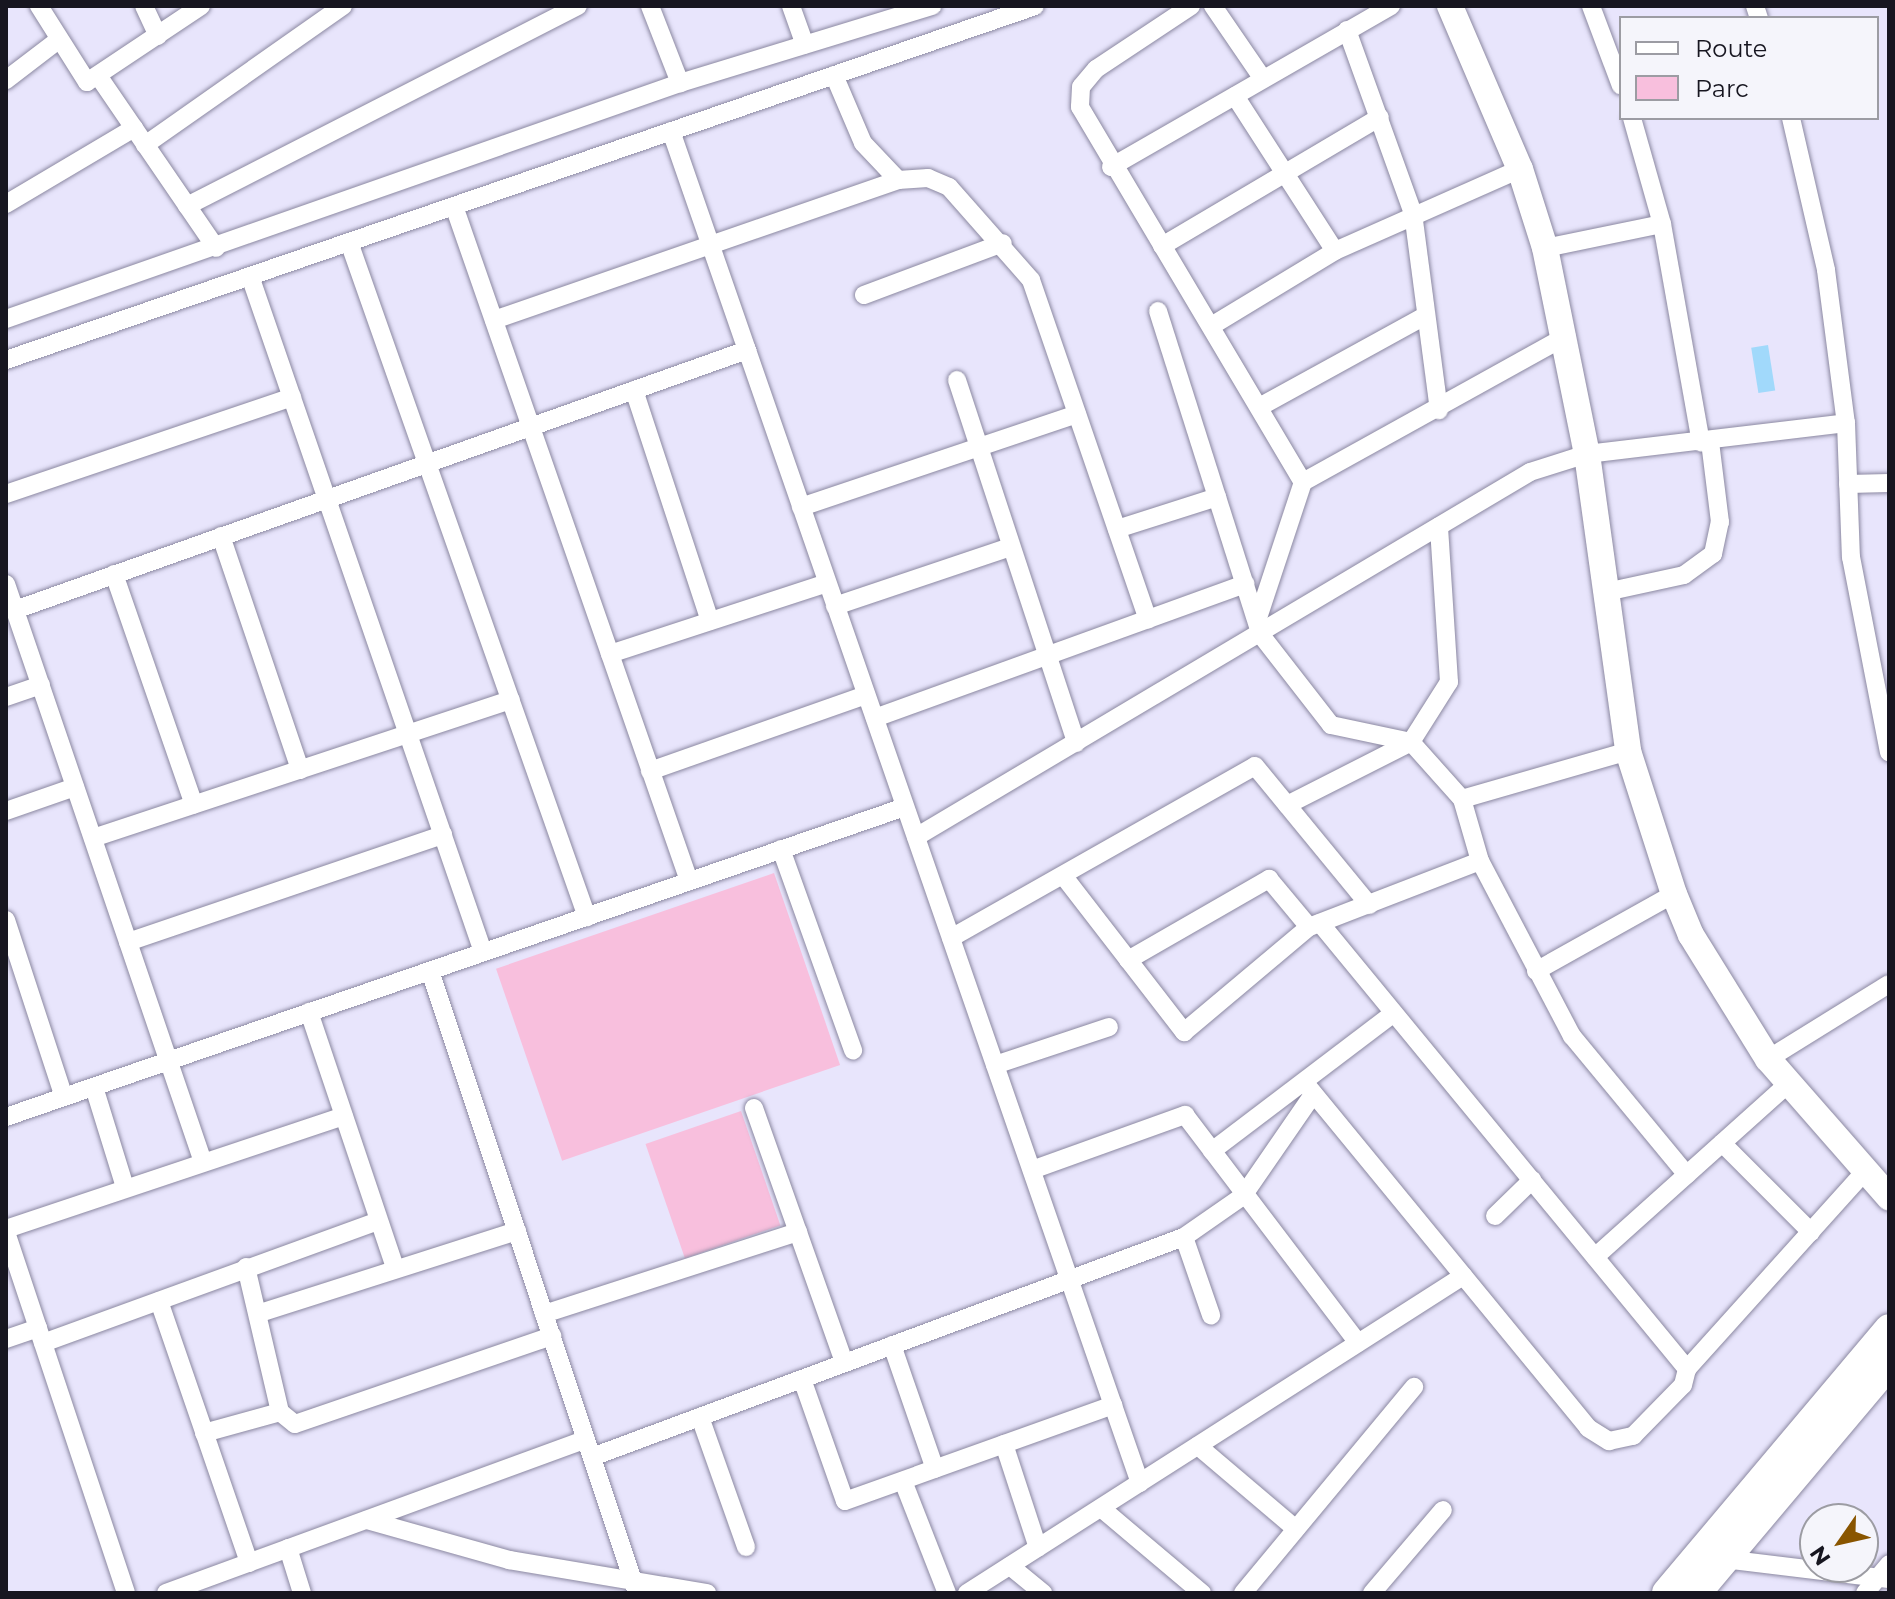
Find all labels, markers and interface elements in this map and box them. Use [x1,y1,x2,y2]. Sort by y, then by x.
legend [1619,16,1879,120]
text: Route [1695,34,1767,63]
text: Parc [1695,74,1749,103]
north arrow [1799,1503,1879,1583]
text: N [1804,1541,1837,1571]

